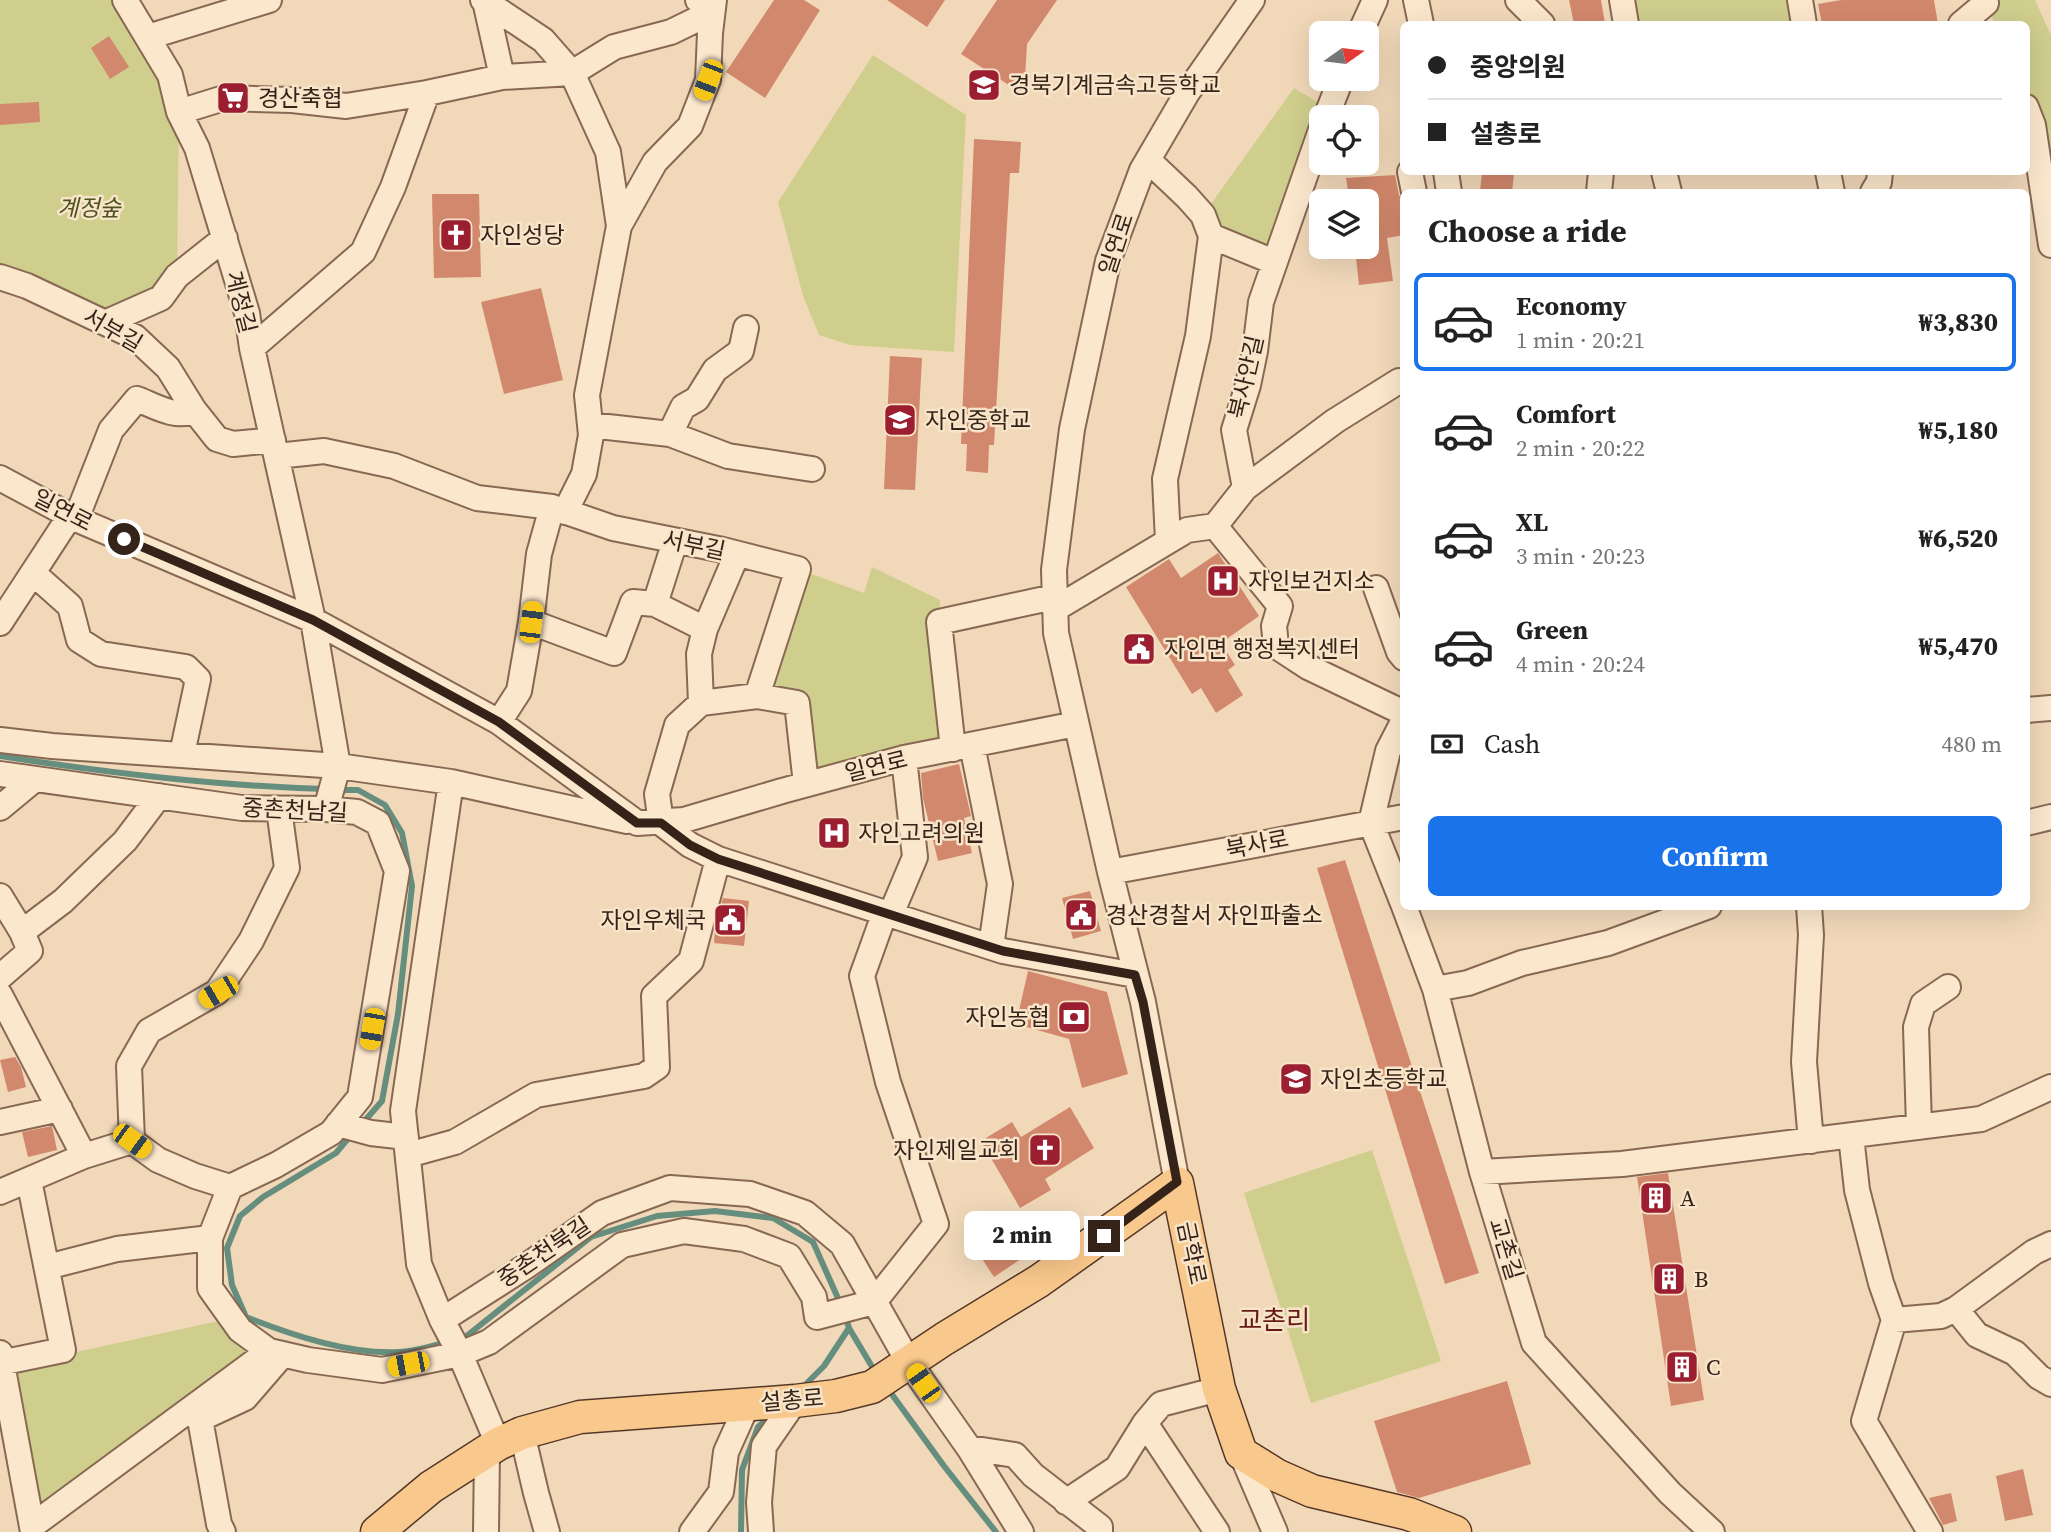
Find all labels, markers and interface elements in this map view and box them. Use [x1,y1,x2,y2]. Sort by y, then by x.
north arrow [1309,21,1379,91]
map controls [1309,21,1379,259]
text: 중앙의원 [1470,49,1566,85]
car [691,57,726,103]
school or university icon: 경북기계금속고등학교 [965,66,1003,104]
place label: 경북기계금속고등학교 [1009,69,1221,101]
supermarket icon: 경산축협 [214,79,252,117]
place label: 경산축협 [258,82,343,114]
button: locate [1309,105,1379,175]
text: 설총로 [1470,116,1542,152]
button: layers [1309,189,1379,259]
park label: 계정숲 [57,192,123,224]
street label: 일연로 [1091,209,1141,279]
text: Choose a ride [1428,209,1627,253]
church icon: 자인성당 [437,216,475,254]
place label: 자인성당 [480,219,565,251]
street label: 계정길 [218,267,264,337]
text: Economy [1516,288,1627,324]
icon: car [1432,291,1495,354]
street label: 서부길 [78,300,148,360]
text: ₩3,830 [1919,304,1998,340]
text: 1 min · 20:21 [1516,324,1645,356]
street label: 북사안길 [1221,332,1271,422]
text: Comfort [1516,396,1616,432]
icon: car [1432,399,1495,462]
school or university icon: 자인중학교 [881,401,919,439]
place label: 자인중학교 [925,404,1031,436]
text: ₩5,180 [1919,412,1998,448]
text: 2 min · 20:22 [1516,432,1645,464]
street label: 일연로 [27,481,99,539]
text: XL [1516,504,1548,540]
icon: car [1432,507,1495,570]
text: ₩6,520 [1919,520,1998,556]
route start [108,523,140,555]
street label: 서부길 [660,523,728,567]
text: 3 min · 20:23 [1516,540,1645,572]
hospital icon: 자인보건지소 [1204,562,1242,600]
place label: 자인보건지소 [1248,565,1375,597]
car [519,600,544,644]
text: Green [1516,612,1588,648]
icon: car [1432,615,1495,678]
text: ₩5,470 [1919,628,1998,664]
public building icon: 자인면 행정복지센터 [1120,630,1158,668]
place label: 자인면 행정복지센터 [1164,633,1360,665]
text: 4 min · 20:24 [1516,648,1645,680]
icon: cash [1428,725,1466,763]
text: Cash [1484,726,1540,762]
text: 480 m [1941,728,2002,760]
street label: 일연로 [841,743,911,789]
street label: 중촌천남길 [241,791,349,829]
hospital icon: 자인고려의원 [815,814,853,852]
button: Confirm [1428,816,2002,896]
place label: 자인고려의원 [858,817,985,849]
street label: 북사로 [1223,822,1291,866]
public building icon: 경산경찰서 자인파출소 [1062,896,1100,934]
place label: 경산경찰서 자인파출소 [1106,899,1323,931]
public building icon: 자인우체국 [711,901,749,939]
place label: 자인우체국 [600,904,706,936]
car [195,972,242,1012]
bank icon: 자인농협 [1055,998,1093,1036]
place label: 자인농협 [965,1001,1050,1033]
car [359,1006,386,1052]
school or university icon: 자인초등학교 [1277,1060,1315,1098]
place label: 자인초등학교 [1320,1063,1447,1095]
car [109,1120,156,1162]
church icon: 자인제일교회 [1026,1131,1064,1169]
place label: 자인제일교회 [893,1134,1020,1166]
building icon: A [1637,1179,1675,1217]
place label: A [1680,1182,1696,1214]
street label: 중촌천북길 [491,1209,597,1295]
callout: 2 min [964,1212,1080,1260]
street label: 교촌길 [1481,1214,1531,1284]
text: 2 min [992,1219,1052,1251]
street label: 금학로 [1170,1219,1214,1287]
route end [1088,1220,1120,1252]
building icon: B [1650,1260,1688,1298]
place label: B [1694,1263,1708,1295]
district label: 교촌리 [1238,1302,1310,1338]
building icon: C [1663,1348,1701,1386]
car [386,1350,431,1378]
place label: C [1706,1351,1721,1383]
car [903,1360,944,1406]
street label: 설총로 [759,1381,825,1419]

